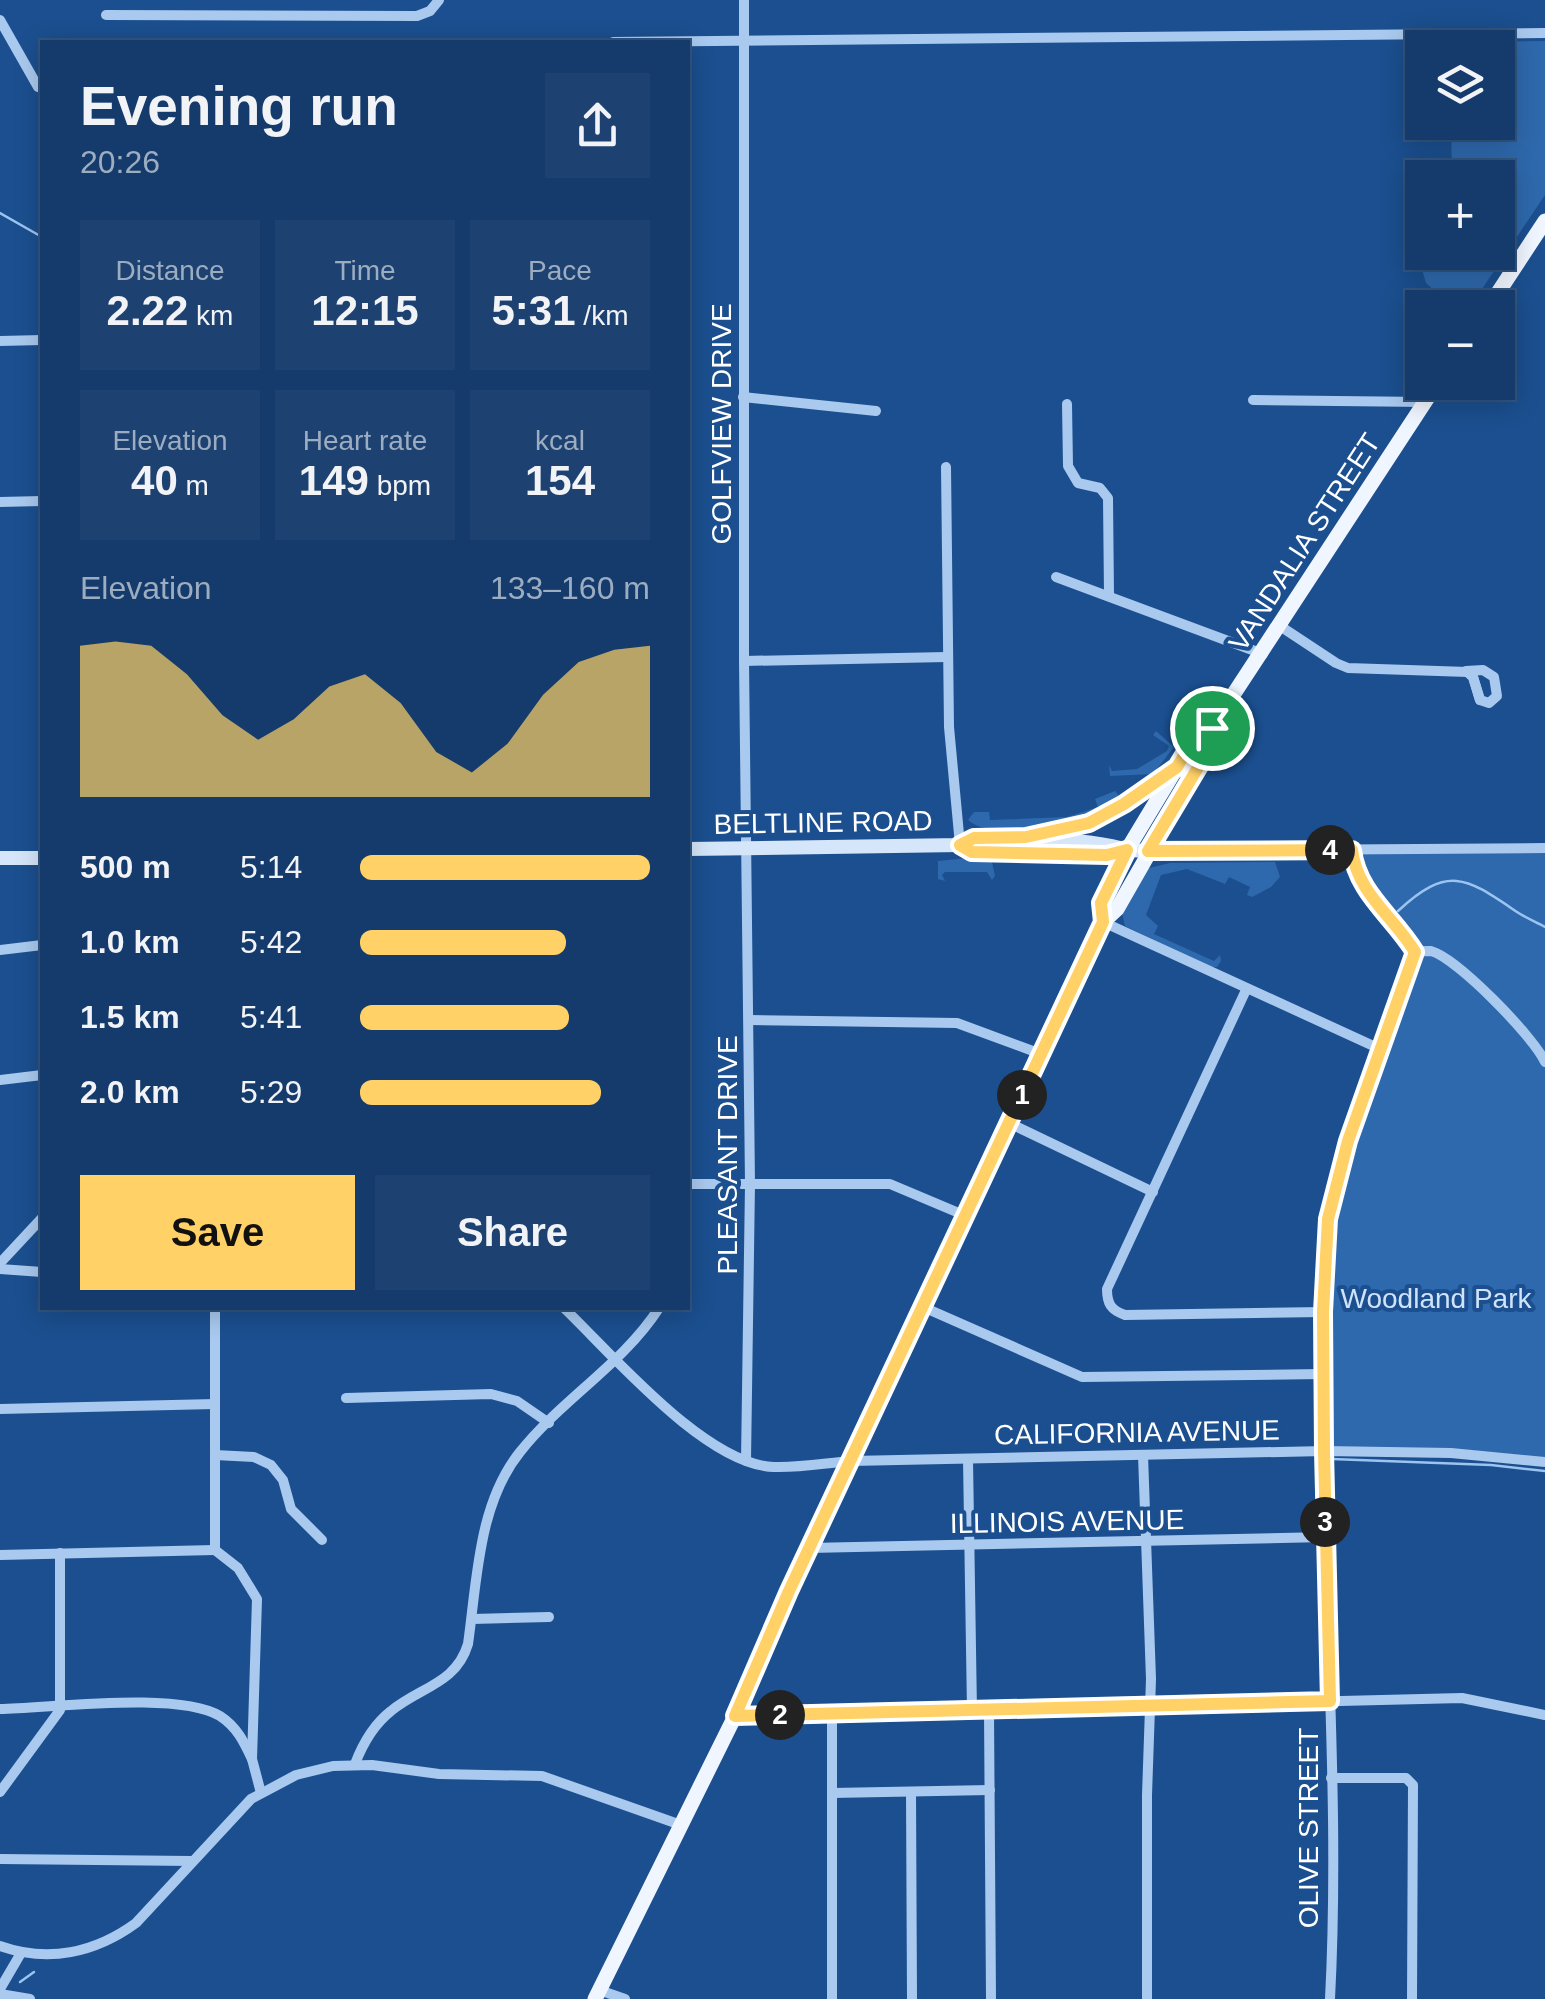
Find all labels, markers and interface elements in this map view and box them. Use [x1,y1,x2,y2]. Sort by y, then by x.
map controls [1405,30,1515,400]
button: layers [1405,30,1515,140]
button: share [545,73,650,178]
text: Evening run [80,75,398,137]
text: 20:26 [80,144,160,180]
button: + [1405,160,1515,270]
text: Distance [116,255,224,286]
text: Time [334,255,396,286]
text: Pace [528,255,592,286]
text: 2.22 [107,287,188,334]
text: 12:15 [311,287,419,334]
text: 5:31 [492,287,576,334]
button: − [1405,290,1515,400]
text: km [188,300,233,331]
text: /km [576,300,628,331]
street label: GOLFVIEW DRIVE [706,303,737,545]
text: Elevation [112,425,228,456]
text: Heart rate [303,425,427,456]
text: kcal [535,425,585,456]
street label: VANDALIA STREET [1222,428,1386,657]
text: 40 [131,457,178,504]
text: 149 [299,457,369,504]
text: 154 [525,457,595,504]
text: m [178,470,209,501]
text: bpm [369,470,431,501]
text: Elevation [80,570,212,606]
text: 133–160 m [490,570,650,606]
pin [1170,686,1255,771]
icon: arrive [1185,701,1240,756]
street label: BELTLINE ROAD [713,805,933,840]
pin: 4 [1305,825,1355,875]
text: 4 [1322,834,1338,865]
text: 500 m [80,849,171,885]
text: 5:14 [240,849,302,885]
text: 1.0 km [80,924,180,960]
text: 5:42 [240,924,302,960]
text: 1.5 km [80,999,180,1035]
text: 5:41 [240,999,302,1035]
street label: PLEASANT DRIVE [712,1035,743,1275]
pin: 1 [997,1070,1047,1120]
text: 2.0 km [80,1074,180,1110]
text: 5:29 [240,1074,302,1110]
text: 1 [1014,1079,1030,1110]
button: Save [80,1175,355,1290]
button: Share [375,1175,650,1290]
park label: Woodland Park [1341,1283,1532,1314]
street label: CALIFORNIA AVENUE [994,1415,1280,1450]
pin: 3 [1300,1497,1350,1547]
street label: ILLINOIS AVENUE [950,1504,1184,1539]
text: 3 [1317,1506,1333,1537]
pin: 2 [755,1690,805,1740]
text: 2 [772,1699,788,1730]
street label: OLIVE STREET [1293,1728,1324,1928]

